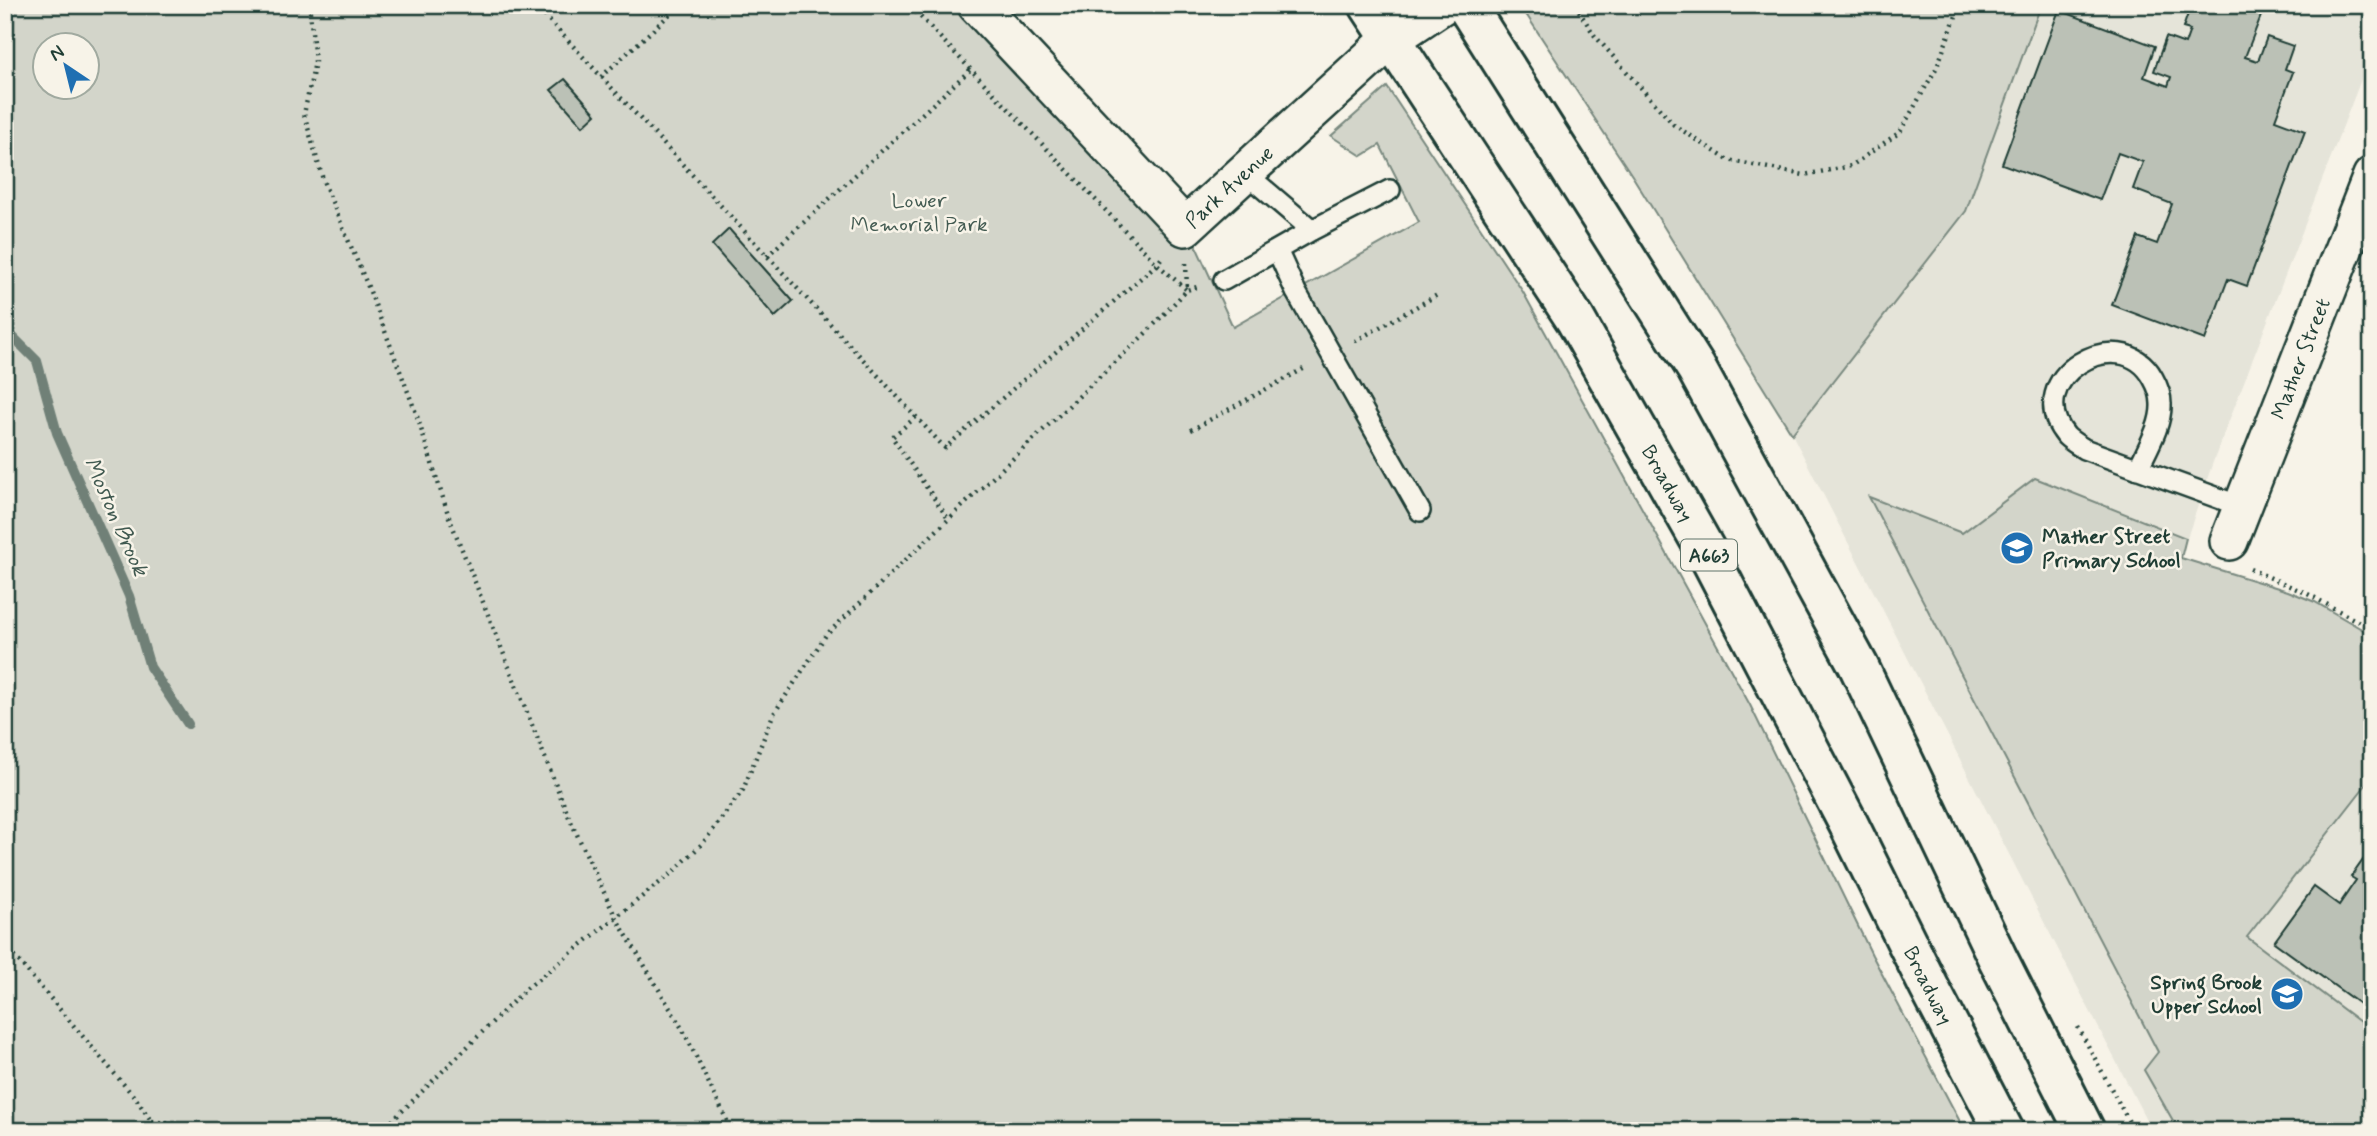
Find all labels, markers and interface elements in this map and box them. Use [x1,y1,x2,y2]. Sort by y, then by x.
north arrow [32,32,102,102]
text: N [45,39,69,67]
street label: Park Avenue [1179,140,1280,235]
park label: Lower Memorial Park [850,187,988,239]
street label: Mather Street [2265,294,2338,424]
street label: Broadway [1634,440,1700,527]
water label: Moston Brook [76,453,155,582]
place label: Mather Street Primary School [2042,523,2181,575]
school or university icon: Mather Street Primary School [1998,529,2036,567]
road number: A663 [1681,540,1737,570]
street label: Broadway [1896,942,1959,1030]
place label: Spring Brook Upper School [2150,969,2262,1021]
school or university icon: Spring Brook Upper School [2268,975,2306,1013]

